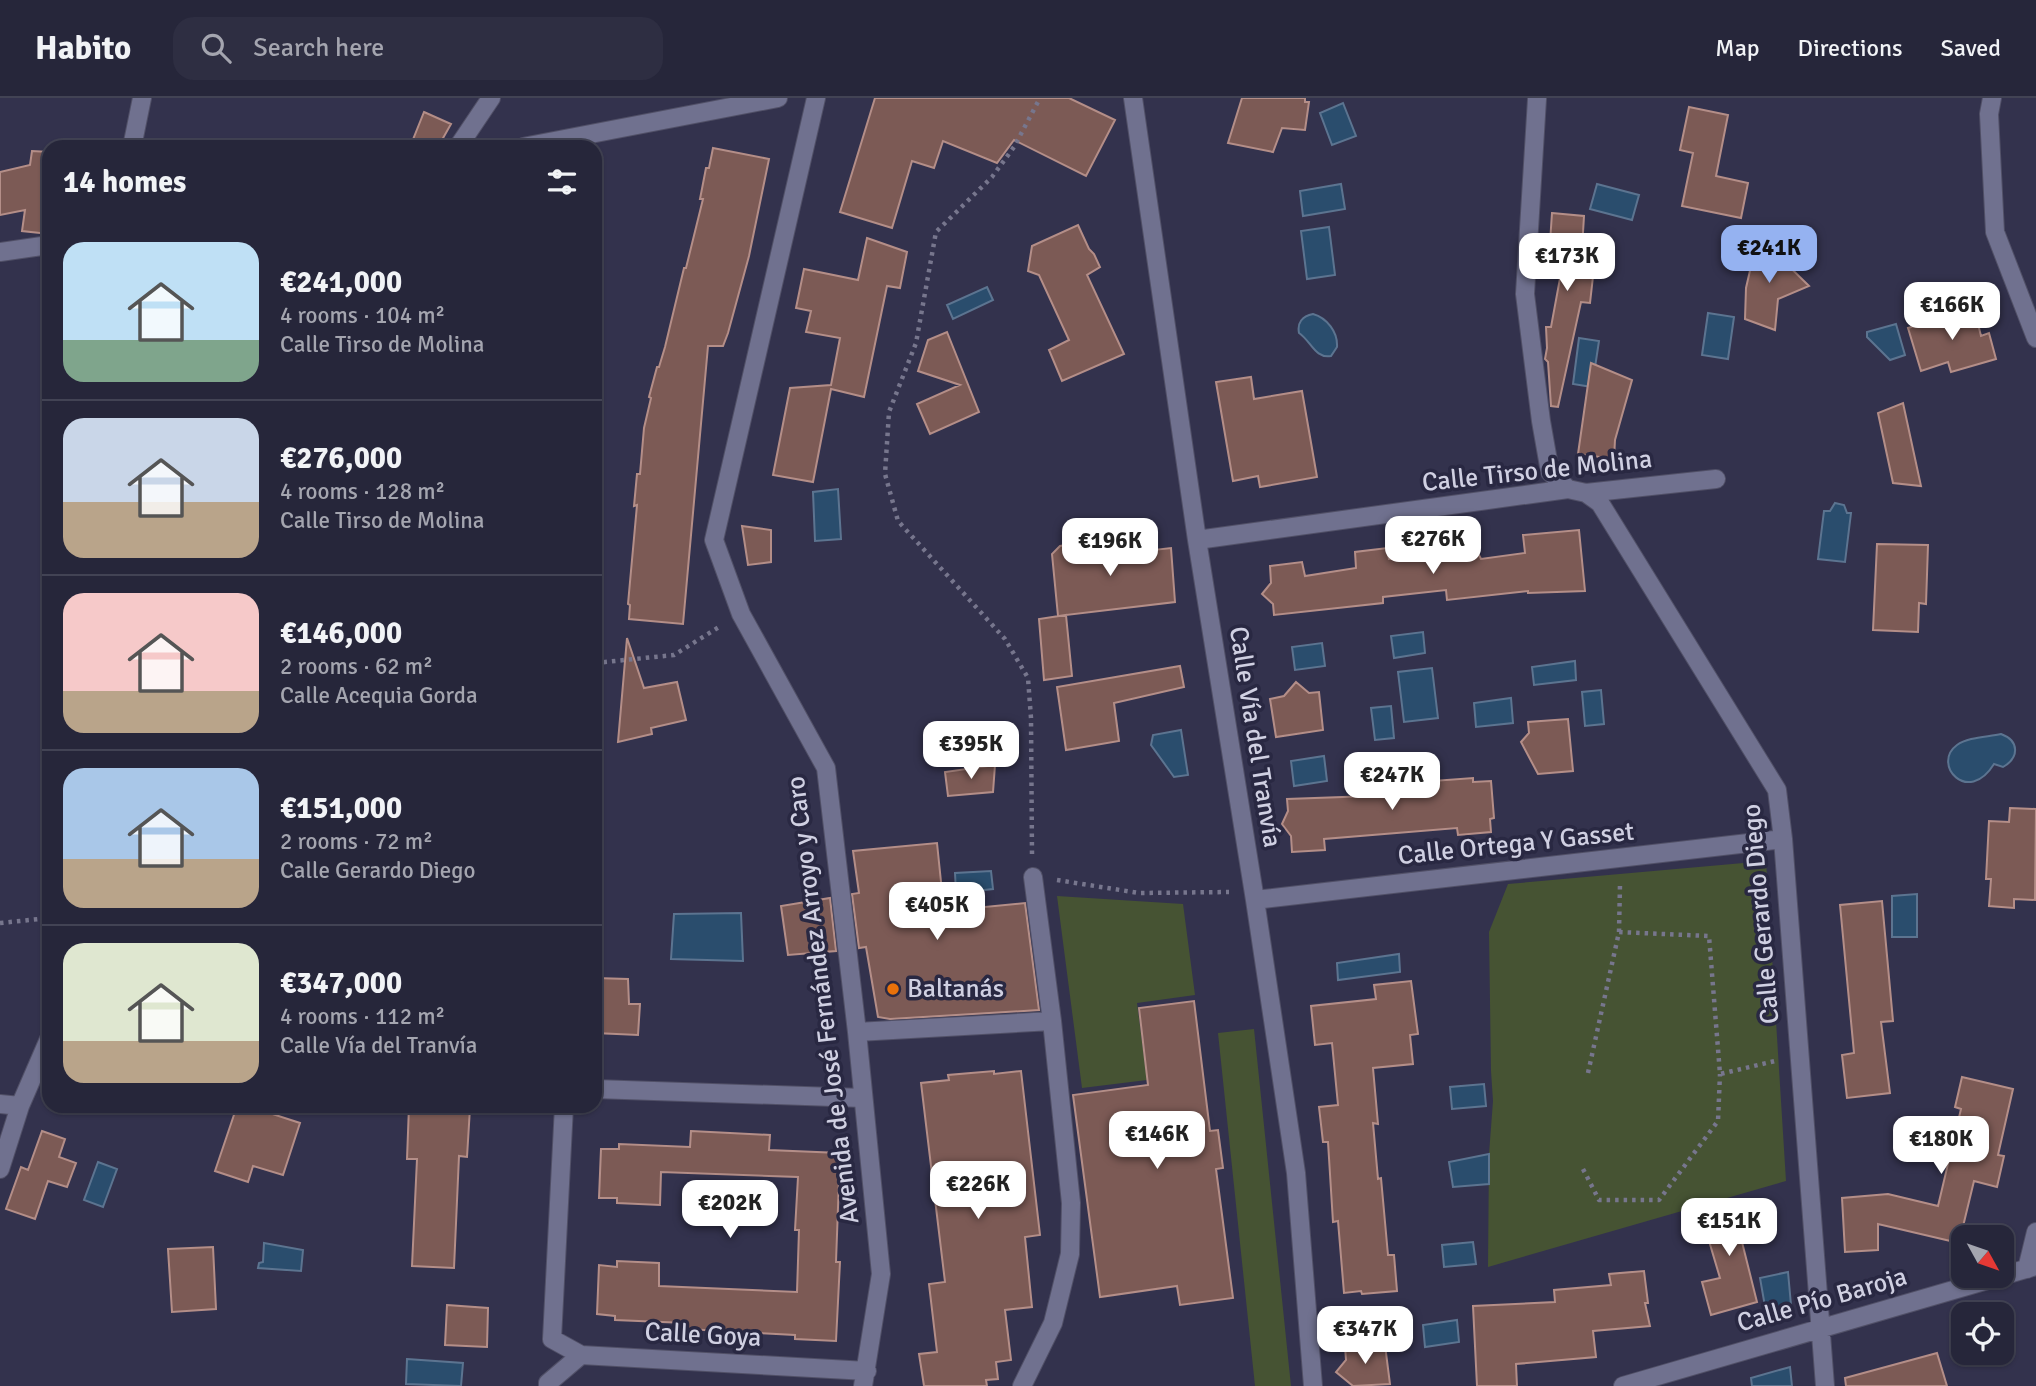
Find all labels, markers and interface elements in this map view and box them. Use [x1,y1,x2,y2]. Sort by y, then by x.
search box [173,17,663,80]
text: Habito [35,28,131,69]
icon: search [197,29,235,67]
text: Search here [253,32,384,64]
text: Map [1715,33,1760,63]
text: Directions [1798,33,1903,63]
text: Saved [1941,33,2001,63]
icon: filters [543,163,581,201]
text: 14 homes [63,164,186,201]
pin: €241K [1720,226,1818,285]
text: €241K [1737,233,1801,262]
pin: €173K [1518,234,1616,293]
text: €173K [1535,241,1599,270]
text: €241,000 [280,264,402,301]
icon: home [119,270,203,354]
pin: €166K [1903,282,2001,342]
text: €166K [1920,290,1984,319]
text: 4 rooms · 104 m² [280,301,445,330]
text: Calle Tirso de Molina [280,330,484,359]
text: €276,000 [280,440,402,477]
street label: Calle Tirso de Molina [1420,443,1654,499]
icon: home [119,446,203,530]
text: 4 rooms · 128 m² [280,477,445,506]
text: Calle Tirso de Molina [280,506,484,535]
pin: €276K [1384,517,1482,576]
pin: €196K [1061,518,1159,578]
text: €276K [1401,524,1465,553]
text: €196K [1078,526,1142,555]
text: €146,000 [280,615,402,652]
icon: home [119,621,203,705]
street label: Calle Vía del Tranvía [1222,624,1288,850]
text: 2 rooms · 62 m² [280,652,433,681]
text: Calle Acequia Gorda [280,681,478,710]
pin: €395K [922,722,1020,781]
text: €395K [939,729,1003,758]
pin: €247K [1343,752,1441,812]
text: €247K [1360,760,1424,789]
street label: Avenida de José Fernández Arroyo y Caro [780,774,866,1226]
text: €151,000 [280,790,402,827]
icon: home [119,796,203,880]
street label: Calle Gerardo Diego [1735,803,1787,1025]
street label: Calle Ortega Y Gasset [1396,816,1636,872]
text: 2 rooms · 72 m² [280,827,433,856]
text: Calle Gerardo Diego [280,856,475,885]
pin: €405K [888,882,986,942]
text: €405K [905,890,969,919]
text: €347,000 [280,965,402,1002]
icon: home [119,971,203,1055]
place label: Baltanás [907,973,1004,1005]
marker: Baltanás [885,981,901,997]
text: 4 rooms · 112 m² [280,1002,445,1031]
text: Calle Vía del Tranvía [280,1031,478,1060]
pin: €146K [1108,1112,1206,1171]
pin: €180K [1892,1116,1990,1176]
text: €146K [1125,1119,1189,1148]
text: €180K [1909,1124,1973,1153]
pin: €226K [929,1162,1027,1221]
text: €226K [946,1169,1010,1198]
pin: €202K [681,1180,779,1240]
text: €202K [698,1188,762,1217]
pin: €151K [1680,1198,1778,1258]
text: €151K [1697,1206,1761,1235]
north arrow [1951,1225,2014,1288]
map controls [1951,1225,2014,1365]
street label: Calle Pío Baroja [1733,1260,1911,1340]
button: locate [1951,1302,2014,1365]
pin: €347K [1316,1306,1414,1366]
text: €347K [1333,1314,1397,1343]
street label: Calle Goya [644,1316,762,1354]

